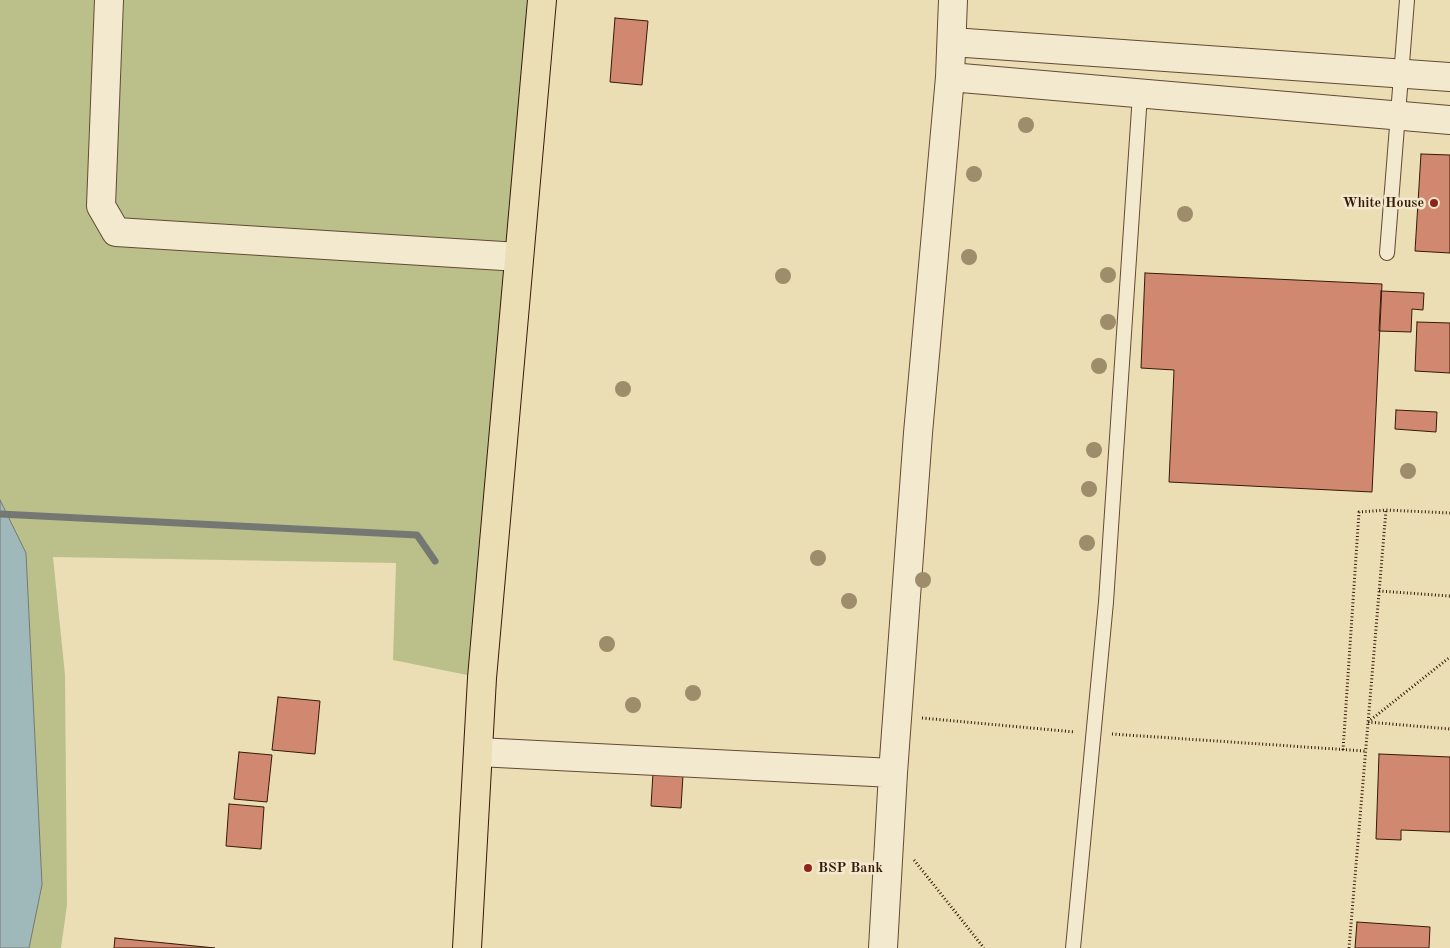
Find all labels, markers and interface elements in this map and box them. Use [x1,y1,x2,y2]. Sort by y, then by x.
place label: White House [1342,195,1424,211]
marker: White House [1428,197,1440,209]
place label: BSP Bank [818,860,883,876]
marker: BSP Bank [802,862,814,874]

